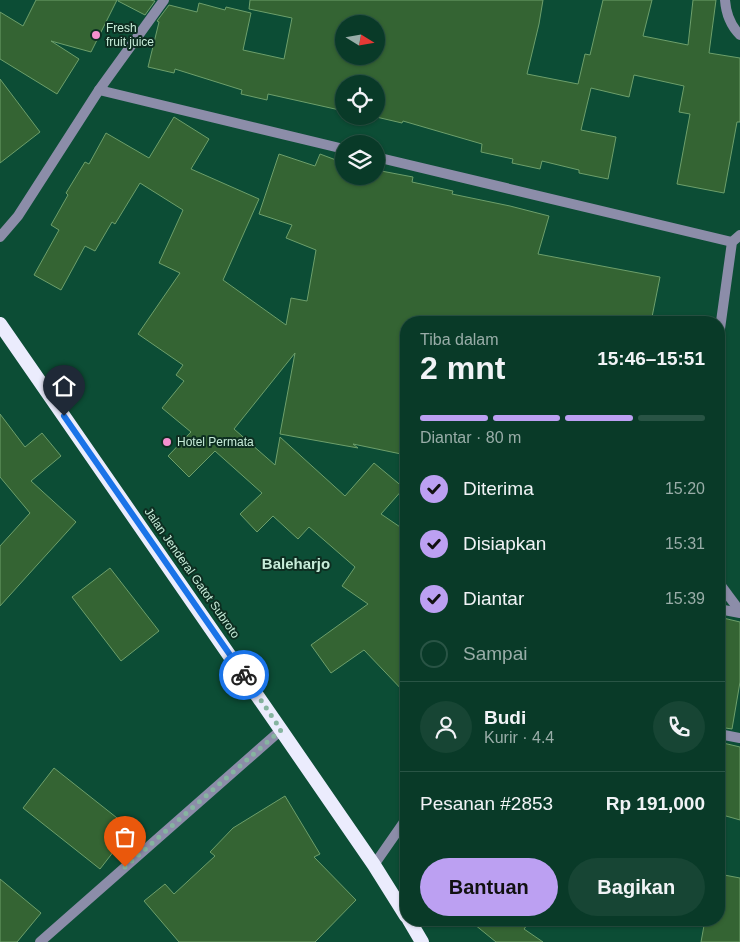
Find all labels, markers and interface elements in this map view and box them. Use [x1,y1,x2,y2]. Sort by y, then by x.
north arrow [335,15,385,65]
map controls [335,15,385,185]
place label: Fresh fruit juice [106,21,154,49]
marker: Fresh fruit juice [90,29,102,41]
button: locate [335,75,385,125]
button: layers [335,135,385,185]
text: Tiba dalam [420,331,499,348]
text: 15:46–15:51 [597,348,705,369]
text: 2 mnt [420,350,505,386]
pin [43,365,85,416]
icon: home [50,372,78,400]
text: Diantar · 80 m [420,429,521,446]
place label: Hotel Permata [177,435,254,449]
marker: Hotel Permata [161,436,173,448]
icon: check [420,475,448,503]
text: Diterima [463,478,534,499]
text: 15:20 [665,480,705,497]
street label: Jalan Jenderal Gatot Subroto [141,505,243,641]
icon: check [420,530,448,558]
text: Disiapkan [463,533,546,554]
text: 15:31 [665,535,705,552]
district label: Baleharjo [262,555,330,572]
icon: check [420,585,448,613]
text: Diantar [463,588,524,609]
text: 15:39 [665,590,705,607]
text: Sampai [463,643,527,664]
courier [219,650,269,700]
icon: bike [230,661,258,689]
button: person [420,701,472,753]
button: phone [653,701,705,753]
text: Budi [484,707,526,728]
text: Kurir · 4.4 [484,729,554,746]
text: Pesanan #2853 [420,793,553,814]
text: Rp 191,000 [606,793,705,814]
pin [104,816,146,867]
icon: bag [111,823,139,851]
button: Bantuan [420,858,558,916]
button: Bagikan [568,858,705,916]

